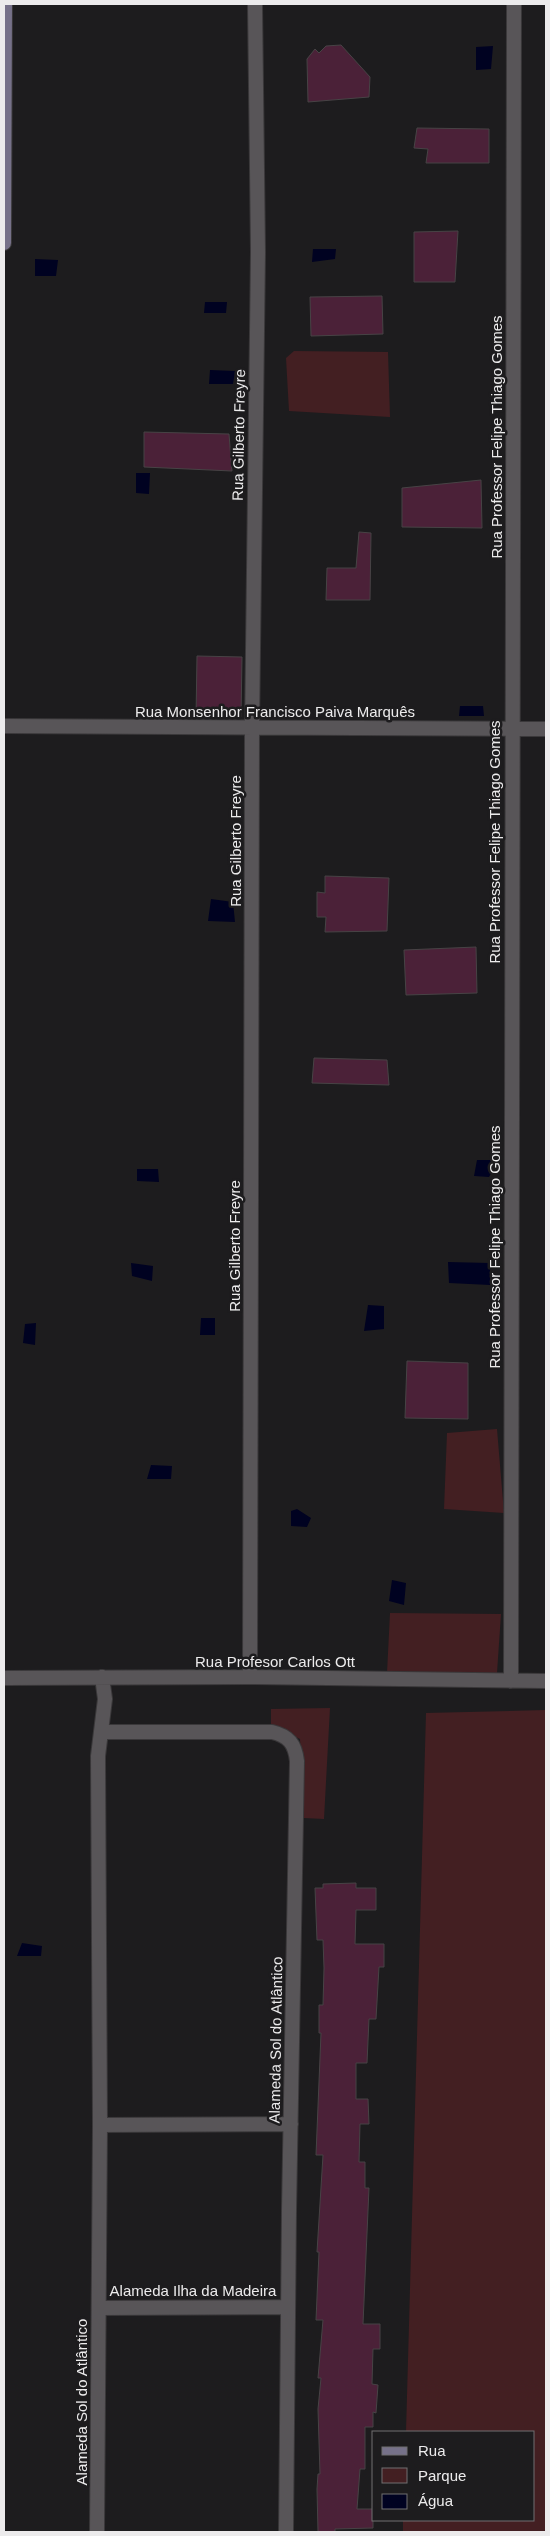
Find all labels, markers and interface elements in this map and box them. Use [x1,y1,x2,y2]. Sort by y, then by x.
street label: Rua Professor Felipe Thiago Gomes [488,315,505,559]
street label: Rua Gilberto Freyre [229,369,248,501]
street label: Rua Monsenhor Francisco Paiva Marquês [135,703,415,720]
street label: Rua Professor Felipe Thiago Gomes [486,720,503,964]
street label: Rua Gilberto Freyre [227,775,244,907]
street label: Rua Professor Felipe Thiago Gomes [486,1125,503,1369]
street label: Rua Gilberto Freyre [226,1180,243,1312]
street label: Rua Profesor Carlos Ott [195,1653,356,1670]
street label: Alameda Sol do Atlântico [266,1956,285,2124]
street label: Alameda Ilha da Madeira [110,2282,277,2299]
street label: Alameda Sol do Atlântico [73,2319,90,2485]
legend [372,2431,535,2521]
text: Rua [418,2442,446,2459]
text: Parque [418,2467,466,2484]
text: Água [418,2492,454,2509]

